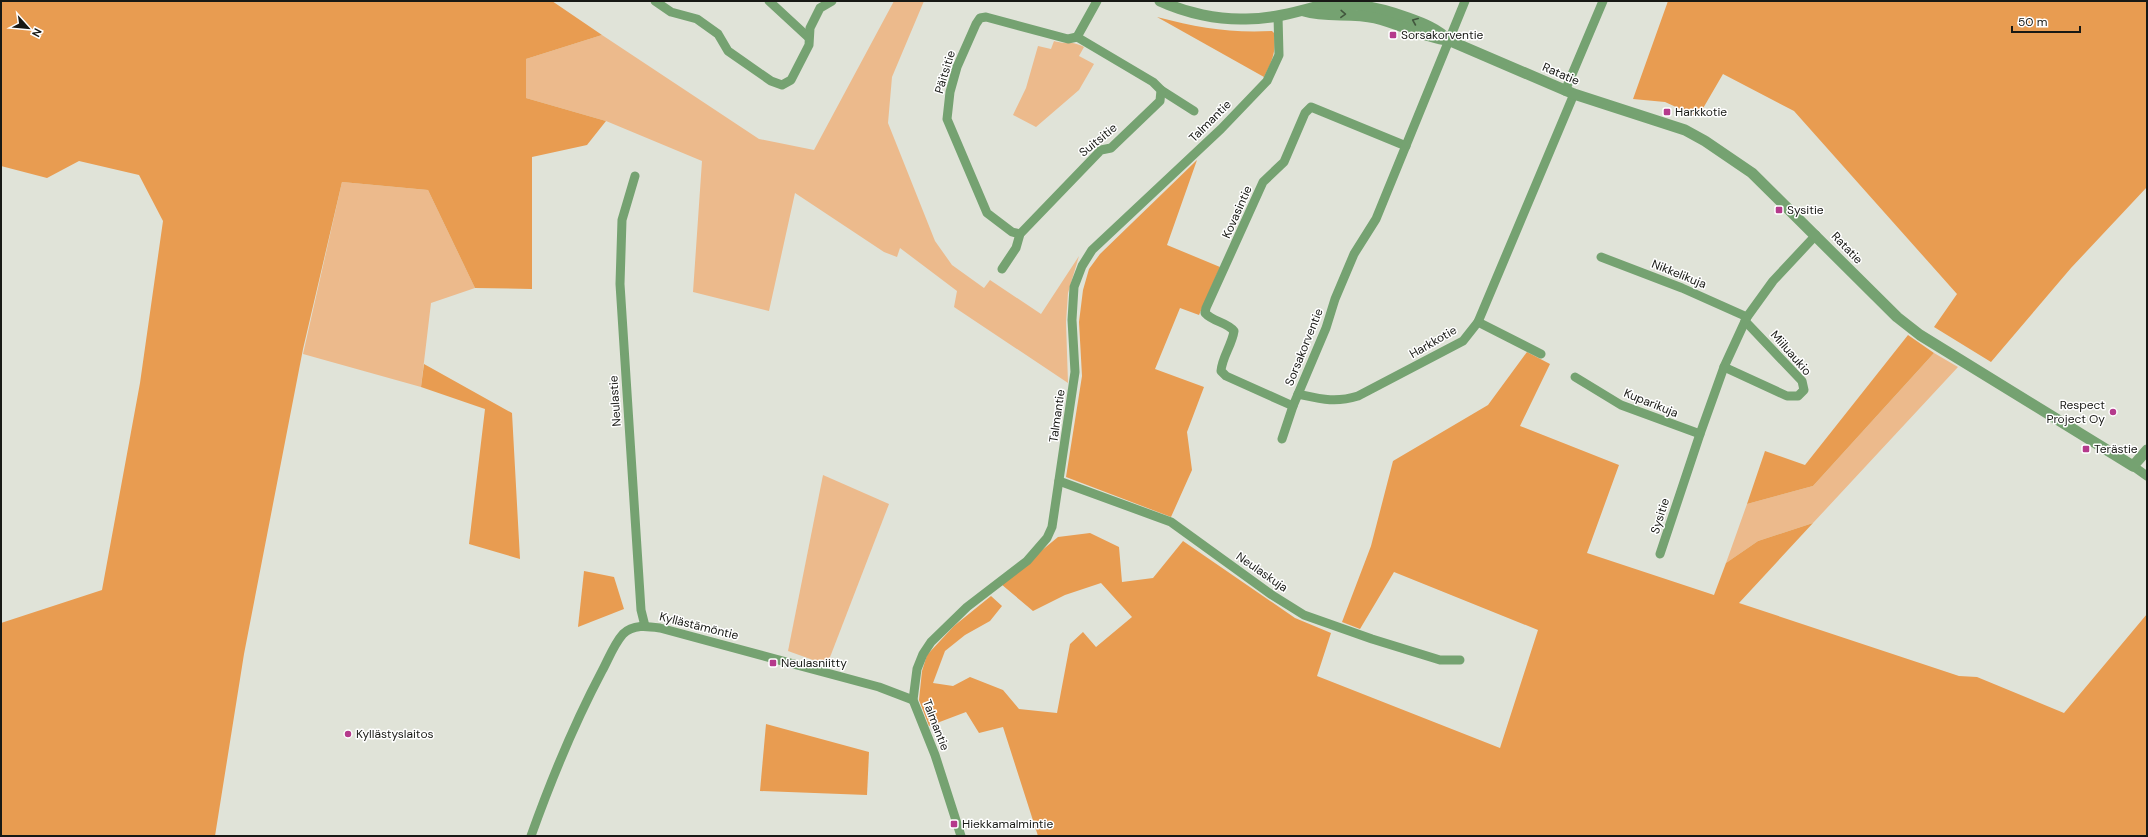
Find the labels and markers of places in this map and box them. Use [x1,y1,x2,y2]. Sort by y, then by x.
place label: Sorsakorventie [1401,27,1484,43]
marker: Sorsakorventie [1388,30,1398,40]
place label: Harkkotie [1675,104,1727,120]
marker: Harkkotie [1662,107,1672,117]
place label: Sysitie [1787,202,1824,218]
marker: Sysitie [1774,205,1784,215]
place label: Respect Project Oy [2046,397,2105,427]
marker: Respect Project Oy [2108,407,2118,417]
place label: Terästie [2094,441,2138,457]
marker: Terästie [2081,444,2091,454]
place label: Neulasniitty [781,655,847,671]
marker: Neulasniitty [768,658,778,668]
place label: Kyllästyslaitos [356,726,434,742]
marker: Kyllästyslaitos [343,729,353,739]
place label: Hiekkamalmintie [962,816,1053,832]
marker: Hiekkamalmintie [949,819,959,829]

